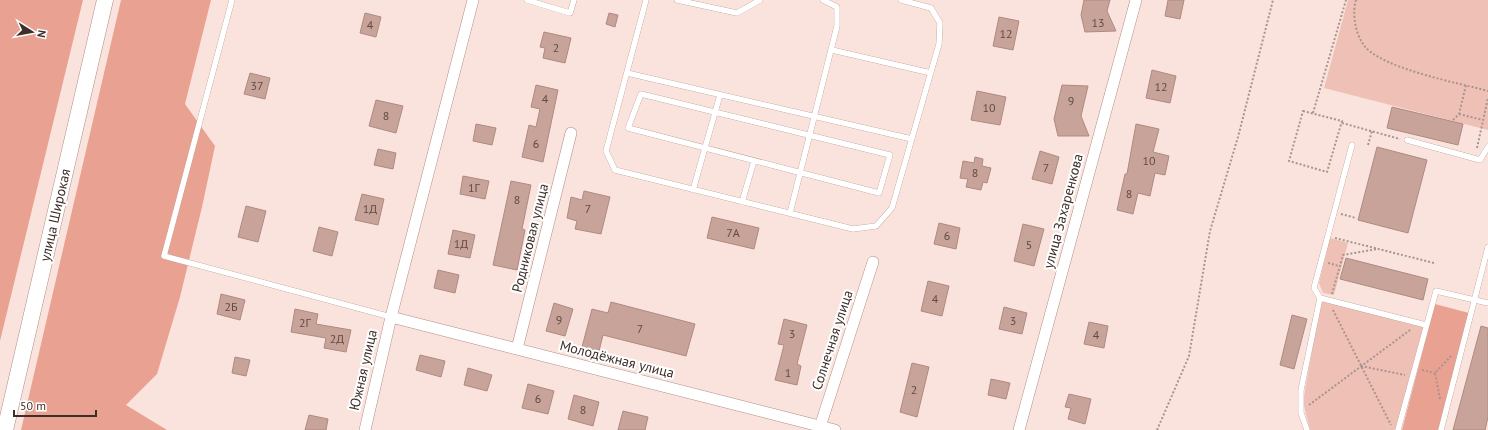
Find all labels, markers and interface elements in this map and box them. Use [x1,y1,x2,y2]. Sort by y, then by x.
north arrow [12,12,52,52]
house number: 13 [1091,15,1105,30]
house number: 4 [367,17,374,32]
house number: 12 [999,26,1013,41]
text: N [34,29,49,39]
house number: 2 [553,40,559,55]
house number: 37 [250,78,264,93]
house number: 12 [1154,79,1168,94]
house number: 4 [542,91,549,106]
house number: 9 [1068,93,1074,108]
house number: 10 [982,100,996,115]
house number: 8 [383,108,389,123]
house number: 6 [533,136,539,151]
street label: улица Захаренкова [1039,152,1087,270]
house number: 10 [1142,153,1156,168]
house number: 7 [1043,160,1049,175]
house number: 8 [972,165,978,180]
street label: улица Широкая [36,167,74,263]
house number: 1Г [468,180,481,195]
street label: Родниковая улица [508,182,552,294]
house number: 8 [1126,186,1132,201]
house number: 8 [514,192,520,207]
house number: 1Д [363,201,377,216]
house number: 7 [585,201,591,216]
house number: 7А [726,225,740,240]
house number: 6 [944,228,950,243]
house number: 1Д [454,236,468,251]
house number: 5 [1026,237,1032,252]
street label: Солнечная улица [807,288,857,392]
house number: 4 [932,291,939,306]
house number: 2Б [224,299,238,314]
house number: 9 [556,312,562,327]
house number: 3 [1010,313,1016,328]
house number: 2Г [299,315,312,330]
house number: 7 [637,321,643,336]
house number: 3 [789,326,795,341]
house number: 4 [1093,327,1100,342]
street label: Южная улица [345,328,381,412]
house number: 2Д [330,331,344,346]
street label: Молодёжная улица [558,336,676,382]
house number: 1 [785,365,791,380]
house number: 2 [911,382,917,397]
house number: 6 [535,391,541,406]
scale bar [14,392,96,418]
text: 50 m [20,398,46,413]
house number: 8 [580,402,586,417]

